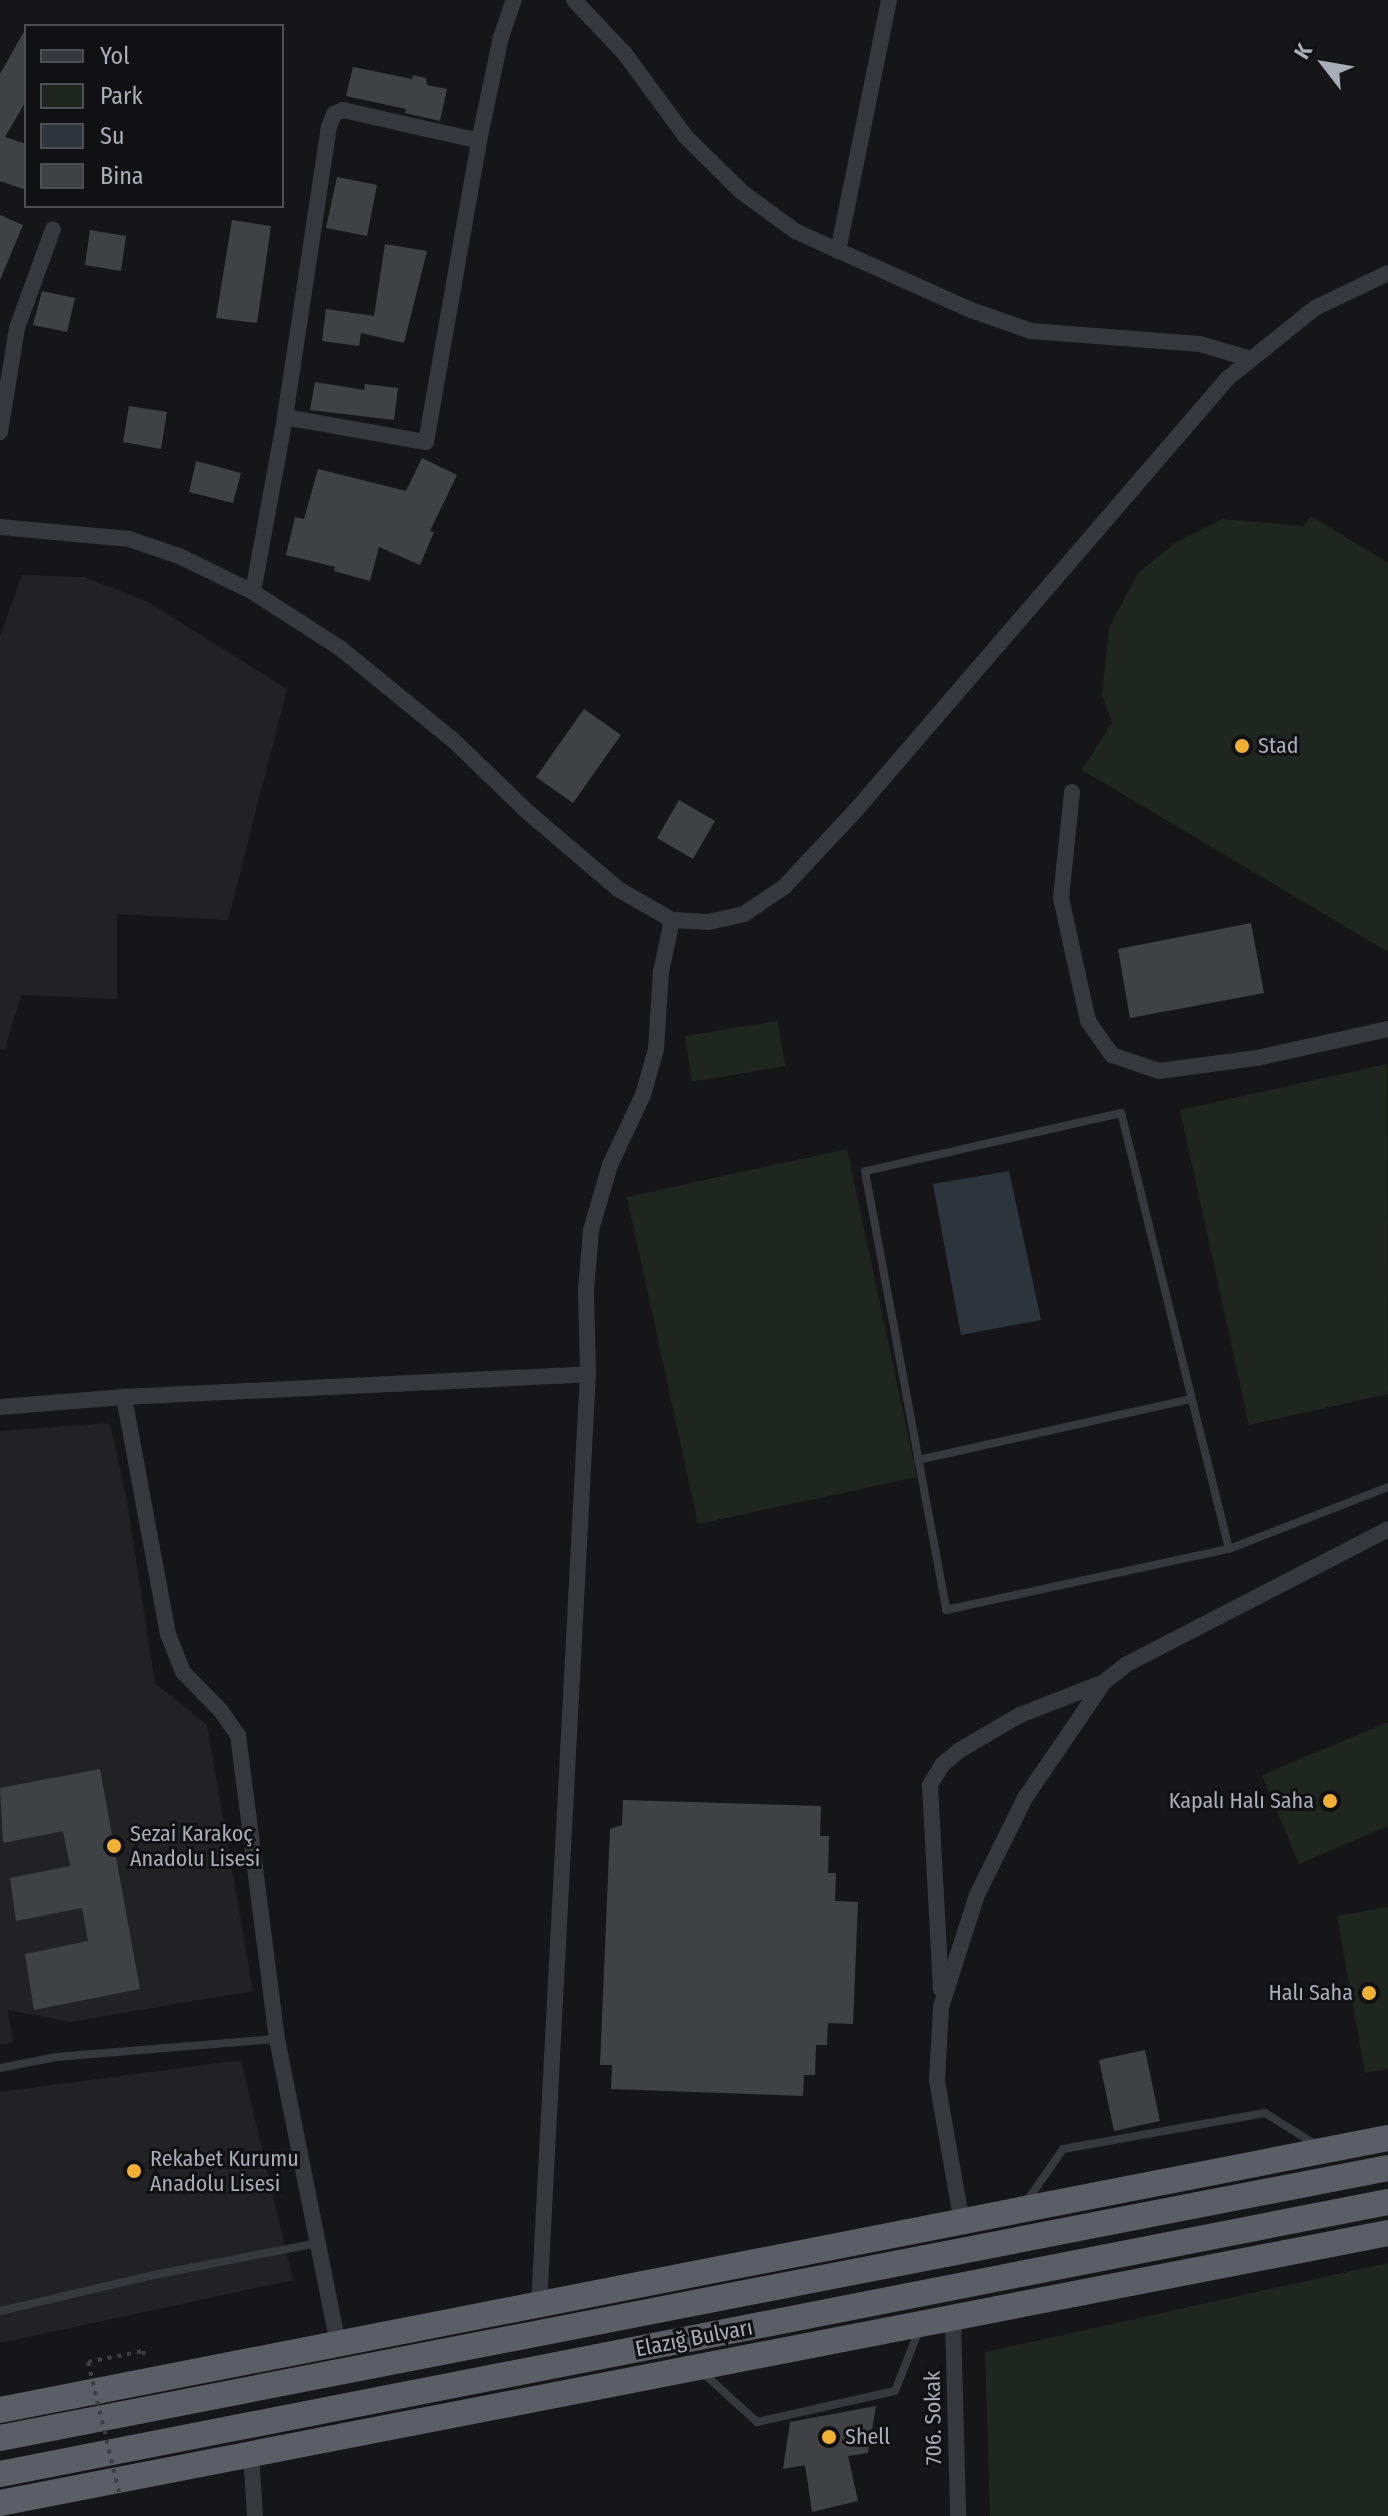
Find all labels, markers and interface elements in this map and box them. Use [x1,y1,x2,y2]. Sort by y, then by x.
legend [24,24,284,208]
north arrow [1284,24,1364,104]
text: K [1288,39,1318,64]
text: Yol [100,42,130,70]
text: Park [100,82,143,110]
text: Su [100,122,124,150]
text: Bina [100,162,144,190]
place label: Stad [1258,733,1299,759]
marker: Stad [1233,737,1251,755]
place label: Kapalı Halı Saha [1169,1788,1314,1814]
marker: Kapalı Halı Saha [1321,1792,1339,1810]
place label: Sezai Karakoç Anadolu Lisesi [130,1820,260,1872]
marker: Sezai Karakoç Anadolu Lisesi [105,1837,123,1855]
place label: Halı Saha [1269,1980,1353,2006]
marker: Halı Saha [1360,1984,1378,2002]
place label: Rekabet Kurumu Anadolu Lisesi [150,2145,299,2196]
marker: Rekabet Kurumu Anadolu Lisesi [125,2162,143,2180]
street label: Elazığ Bulvarı [633,2314,755,2362]
street label: 706. Sokak [919,2371,947,2465]
place label: Shell [845,2424,890,2450]
marker: Shell [820,2428,838,2446]

